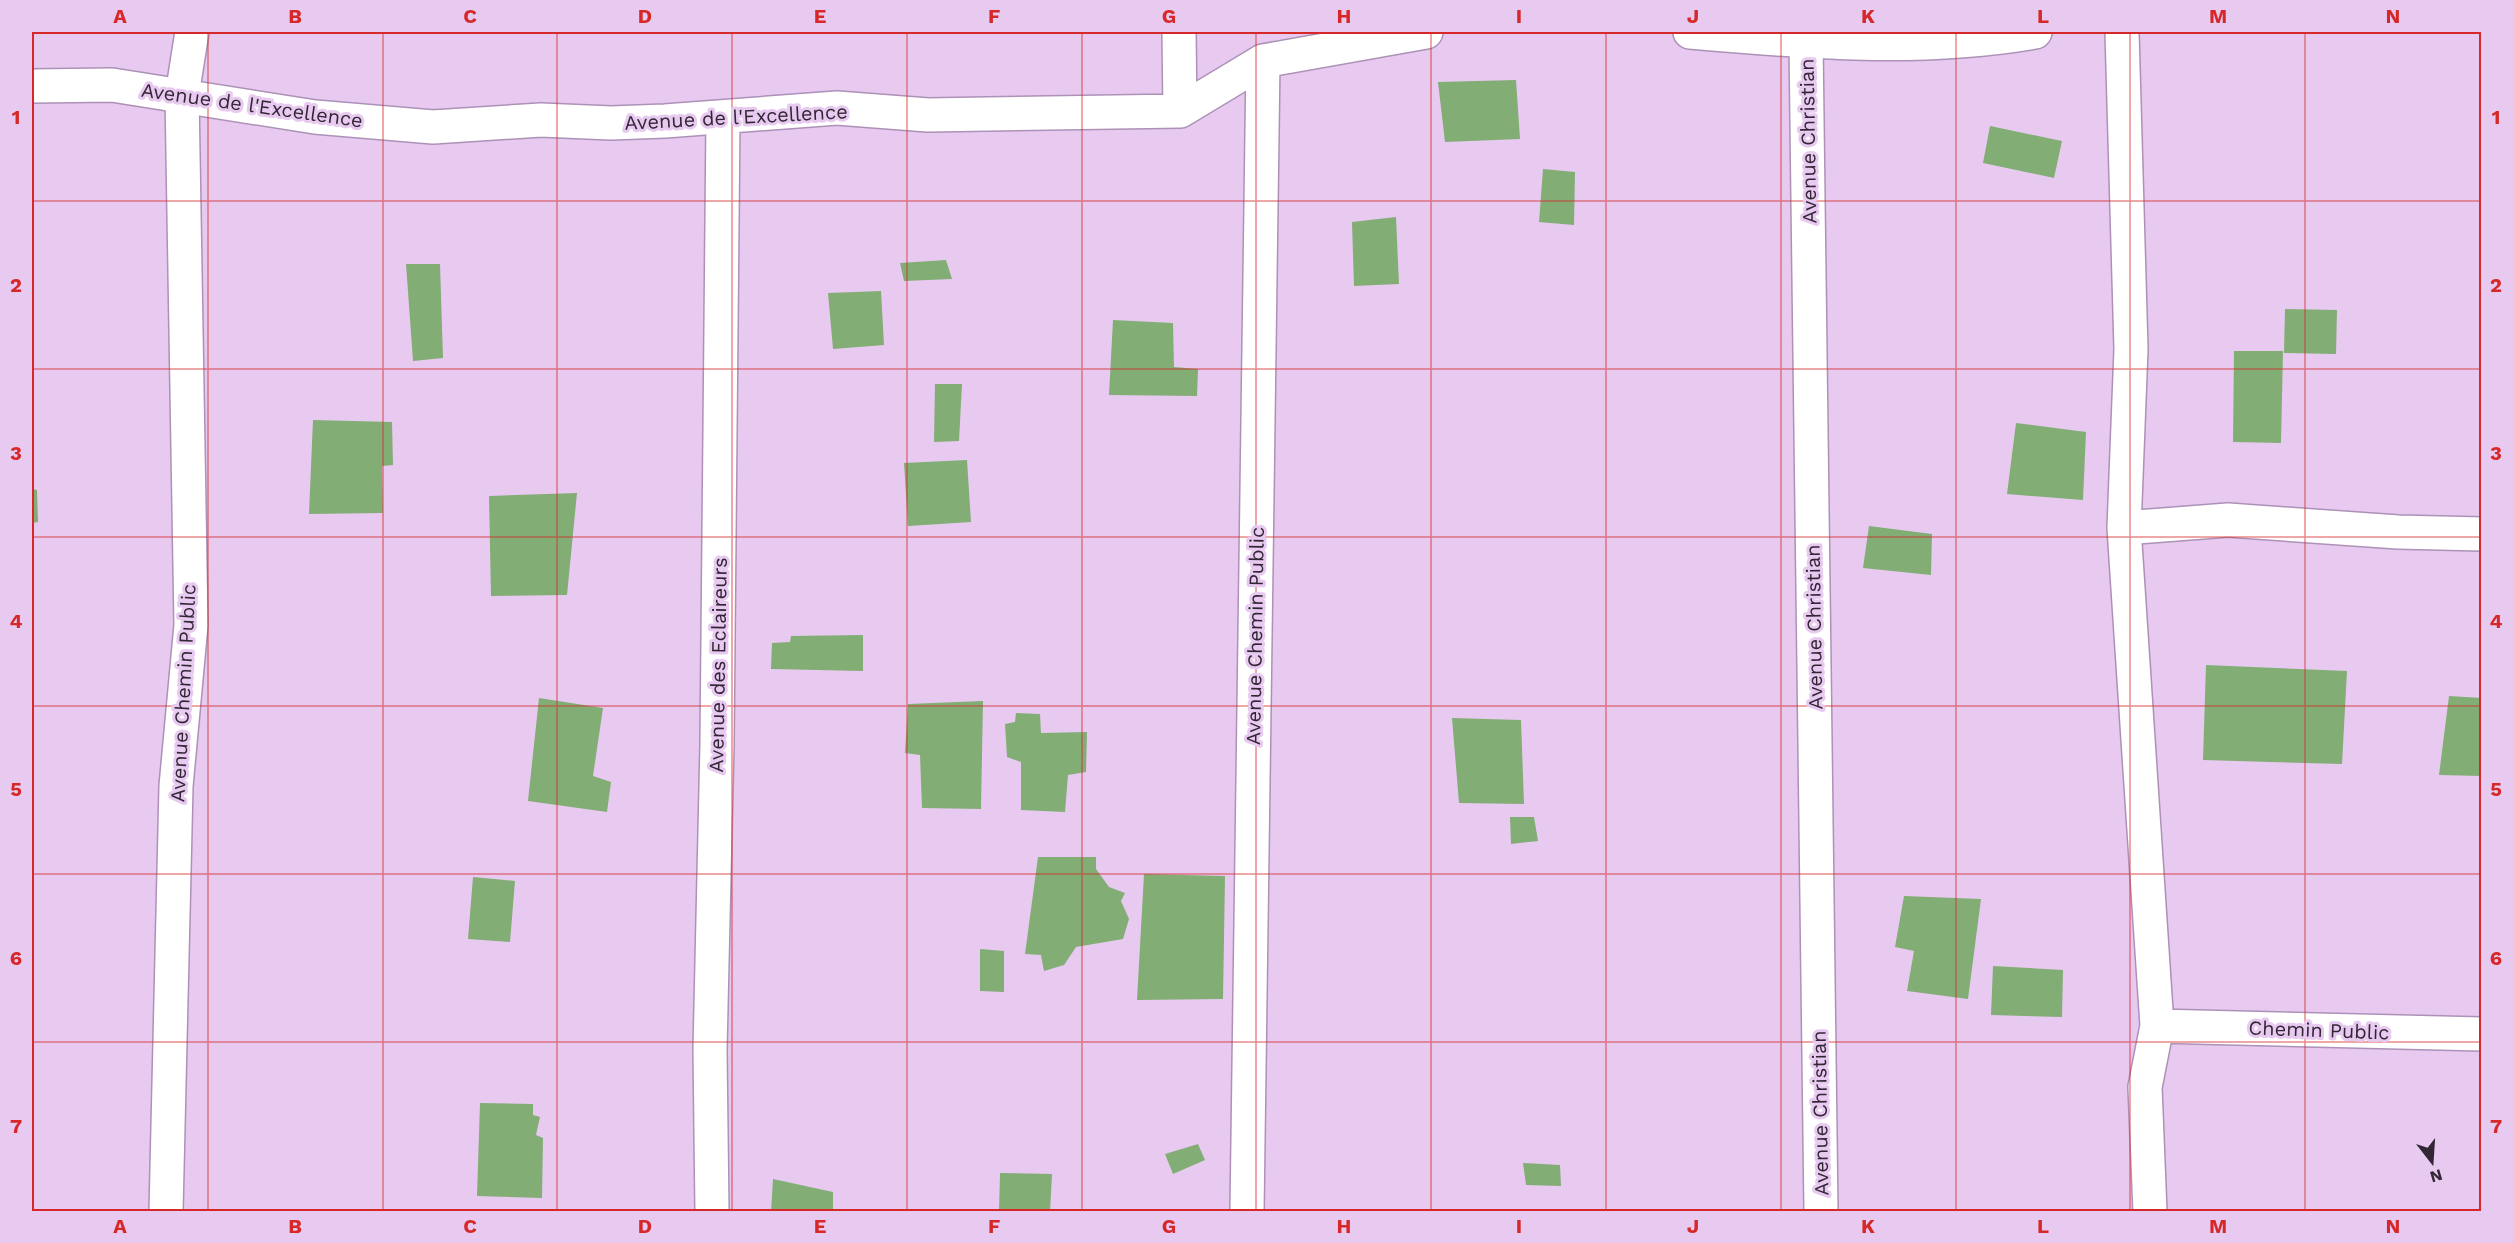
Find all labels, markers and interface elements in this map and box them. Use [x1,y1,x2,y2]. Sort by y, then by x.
text: A [113,4,127,28]
text: B [288,4,302,28]
text: C [463,4,477,28]
text: D [638,4,652,28]
text: E [814,4,826,28]
text: F [988,4,1000,28]
text: G [1162,4,1176,28]
text: H [1337,4,1351,28]
text: I [1516,4,1522,28]
text: J [1687,4,1699,28]
text: K [1861,4,1875,28]
text: L [2037,4,2049,28]
text: M [2209,4,2227,28]
text: N [2386,4,2400,28]
street label: Avenue Christian [1795,58,1821,224]
street label: Avenue de l'Excellence [140,78,364,132]
street label: Avenue de l'Excellence [624,99,848,135]
text: 1 [12,105,20,129]
text: 1 [2492,105,2500,129]
text: 2 [10,273,22,297]
text: 2 [2490,273,2502,297]
text: 3 [10,441,22,465]
text: 3 [2490,441,2502,465]
street label: Avenue Chemin Public [1241,527,1269,745]
street label: Avenue Christian [1801,544,1827,710]
street label: Avenue des Eclaireurs [704,557,732,773]
street label: Avenue Chemin Public [165,583,201,803]
text: 4 [10,609,23,633]
text: 4 [2490,609,2503,633]
text: 5 [10,777,22,801]
text: 5 [2490,777,2502,801]
text: 6 [10,946,22,970]
text: 6 [2490,946,2502,970]
street label: Chemin Public [2248,1016,2390,1044]
street label: Avenue Christian [1807,1030,1833,1196]
text: 7 [10,1114,22,1138]
text: 7 [2490,1114,2502,1138]
north arrow [2402,1132,2462,1192]
text: N [2428,1165,2445,1187]
text: A [113,1214,127,1238]
text: B [288,1214,302,1238]
text: C [463,1214,477,1238]
text: D [638,1214,652,1238]
text: E [814,1214,826,1238]
text: F [988,1214,1000,1238]
text: G [1162,1214,1176,1238]
text: H [1337,1214,1351,1238]
text: I [1516,1214,1522,1238]
text: J [1687,1214,1699,1238]
text: K [1861,1214,1875,1238]
text: L [2037,1214,2049,1238]
text: M [2209,1214,2227,1238]
text: N [2386,1214,2400,1238]

